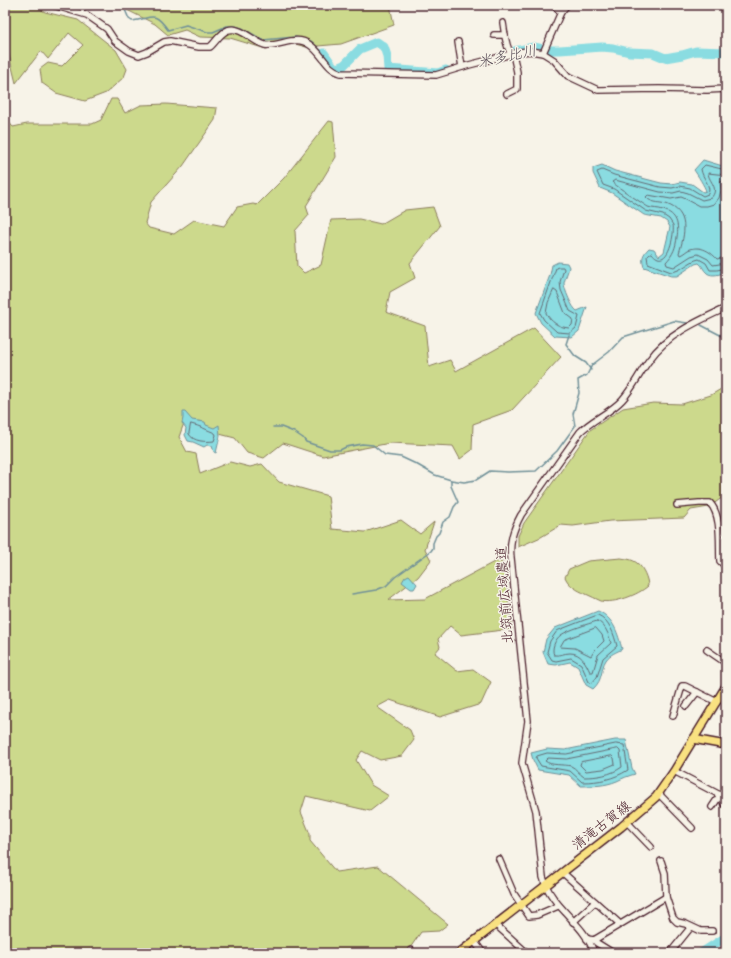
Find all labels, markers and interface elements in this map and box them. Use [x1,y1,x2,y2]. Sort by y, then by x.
water label: 米多比川 [476,41,538,71]
street label: 北筑前広域農道 [493,545,516,644]
street label: 清滝古賀線 [568,797,634,854]

